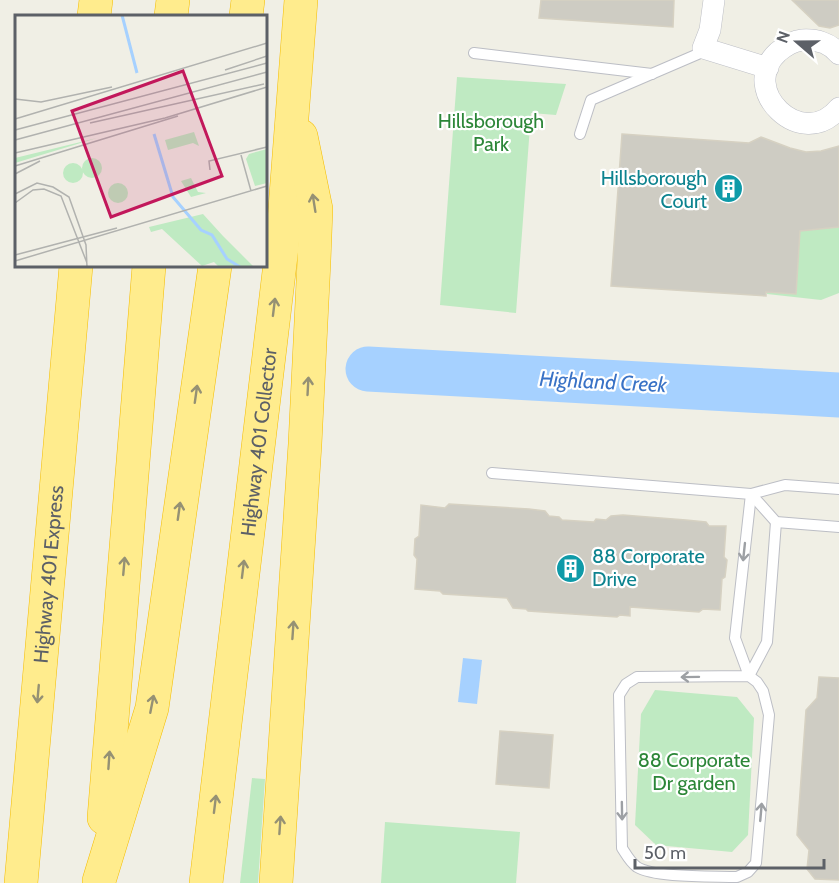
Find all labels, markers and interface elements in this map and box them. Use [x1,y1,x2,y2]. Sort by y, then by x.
north arrow [767,12,827,72]
inset map [15,15,267,267]
text: N [773,28,794,46]
park label: Hillsborough Park [438,109,544,156]
place label: Hillsborough Court [601,166,707,213]
building icon: Hillsborough Court [712,173,744,205]
one-way arrow [308,193,319,213]
one-way arrow [269,298,280,317]
street label: Highway 401 Collector [236,346,282,538]
water label: Highland Creek [539,366,668,397]
one-way arrow [302,376,313,396]
one-way arrow [190,385,201,404]
street label: Highway 401 Express [29,484,68,664]
one-way arrow [174,502,185,522]
one-way arrow [739,542,750,562]
place label: 88 Corporate Drive [592,544,705,591]
building icon: 88 Corporate Drive [555,552,587,584]
one-way arrow [119,556,130,576]
one-way arrow [237,559,248,579]
one-way arrow [287,621,298,641]
one-way arrow [681,671,701,683]
one-way arrow [32,683,43,703]
one-way arrow [147,695,158,715]
park label: 88 Corporate Dr garden [638,748,750,795]
one-way arrow [104,751,115,770]
one-way arrow [210,795,221,814]
one-way arrow [616,800,628,820]
one-way arrow [756,803,767,823]
one-way arrow [275,815,286,835]
scale bar [635,832,824,870]
text: 50 m [644,842,686,864]

